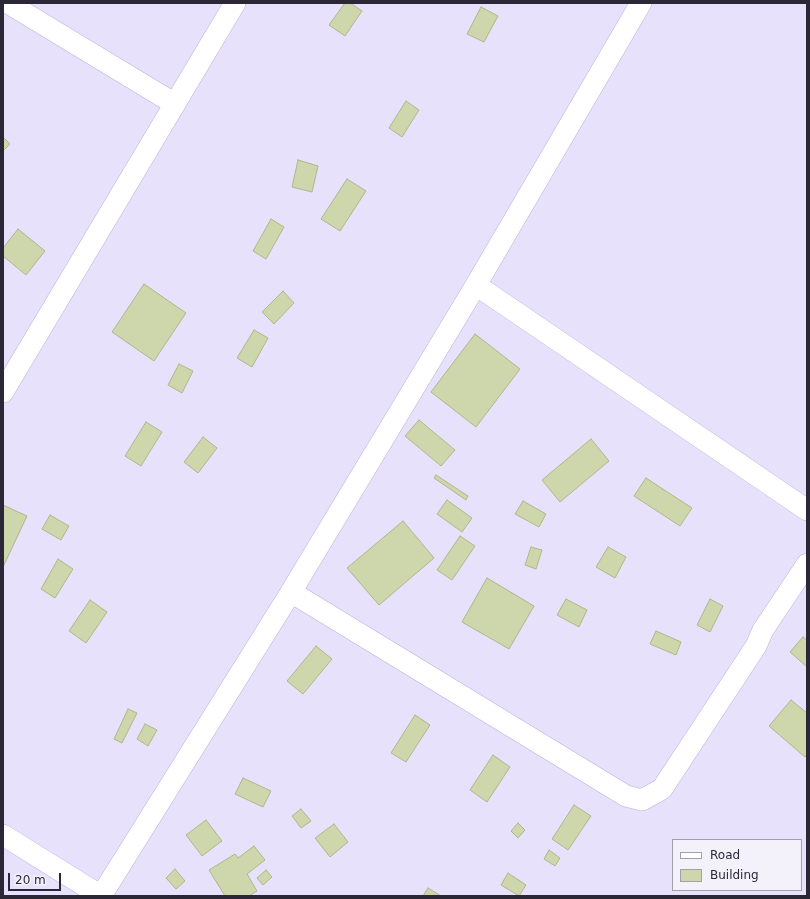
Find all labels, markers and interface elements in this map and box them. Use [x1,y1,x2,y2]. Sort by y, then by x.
legend [672,839,802,891]
text: Road [710,848,740,862]
scale bar [10,865,63,891]
text: Building [710,868,759,882]
text: 20 m [15,873,46,887]

